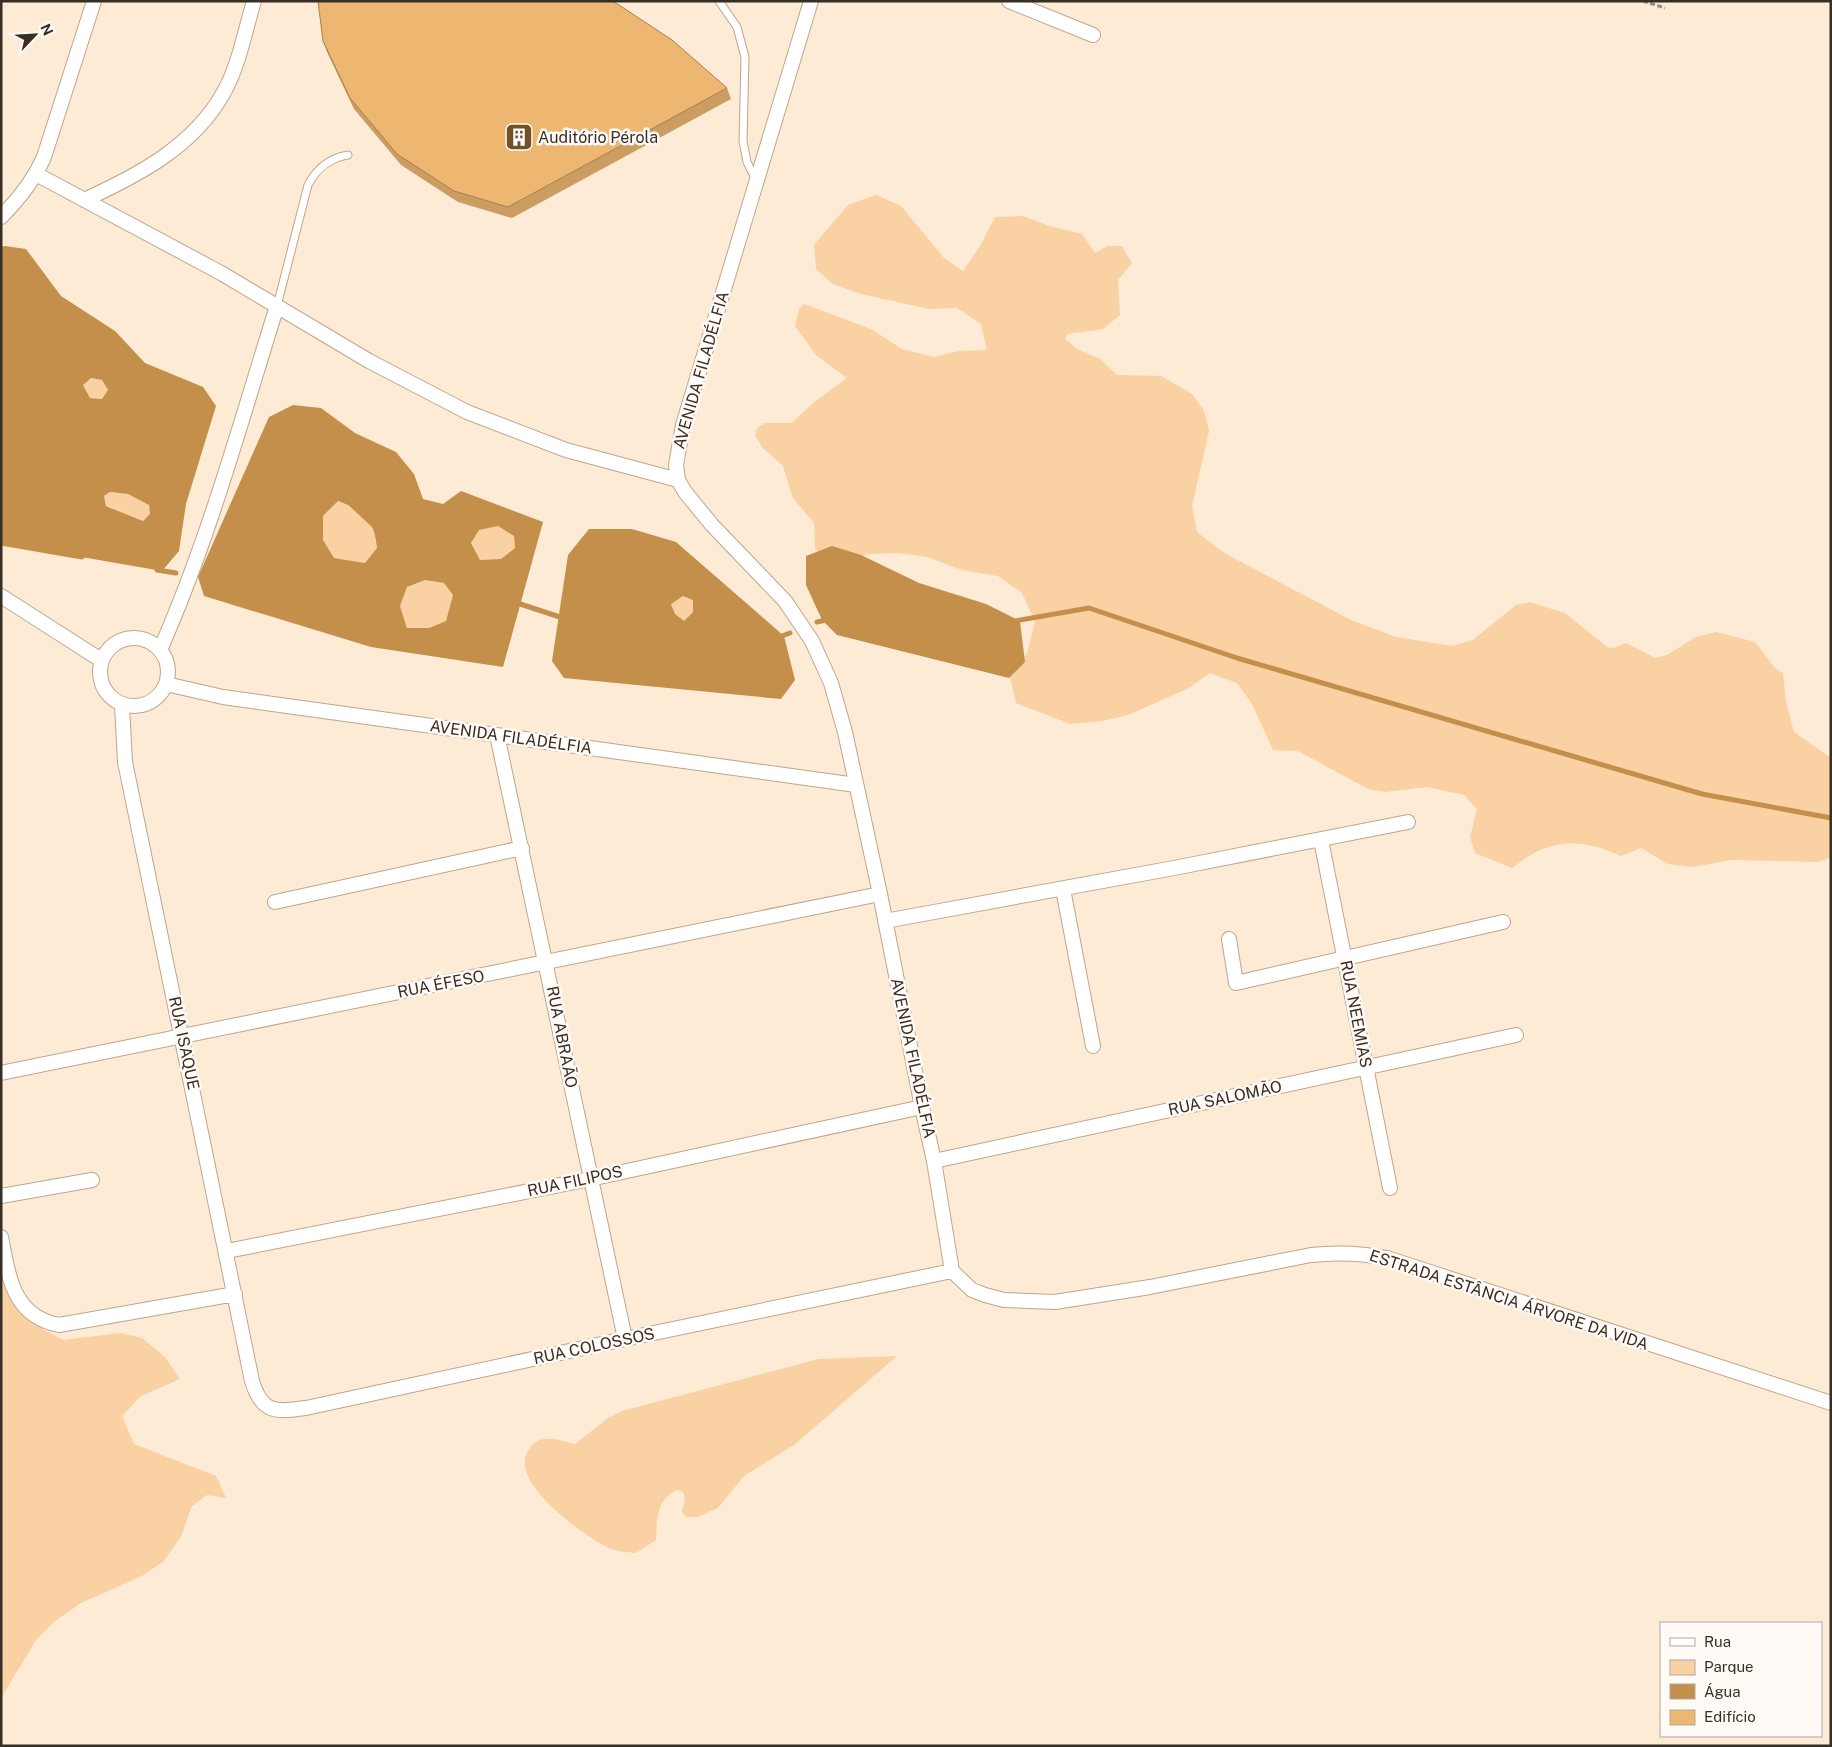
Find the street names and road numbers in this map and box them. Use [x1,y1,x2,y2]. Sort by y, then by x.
street label: AVENIDA FILADÉLFIA [668,289,733,451]
street label: AVENIDA FILADÉLFIA [429,715,593,758]
street label: RUA NEEMIAS [1336,959,1376,1069]
street label: RUA ÉFESO [396,965,486,1002]
street label: AVENIDA FILADÉLFIA [887,976,940,1140]
street label: RUA ABRAÃO [543,984,582,1090]
street label: RUA ISAQUE [165,995,203,1091]
street label: RUA SALOMÃO [1166,1076,1284,1119]
street label: RUA FILIPOS [526,1162,624,1200]
street label: ESTRADA ESTÂNCIA ÁRVORE DA VIDA [1367,1245,1651,1354]
street label: RUA COLOSSOS [532,1324,656,1368]

